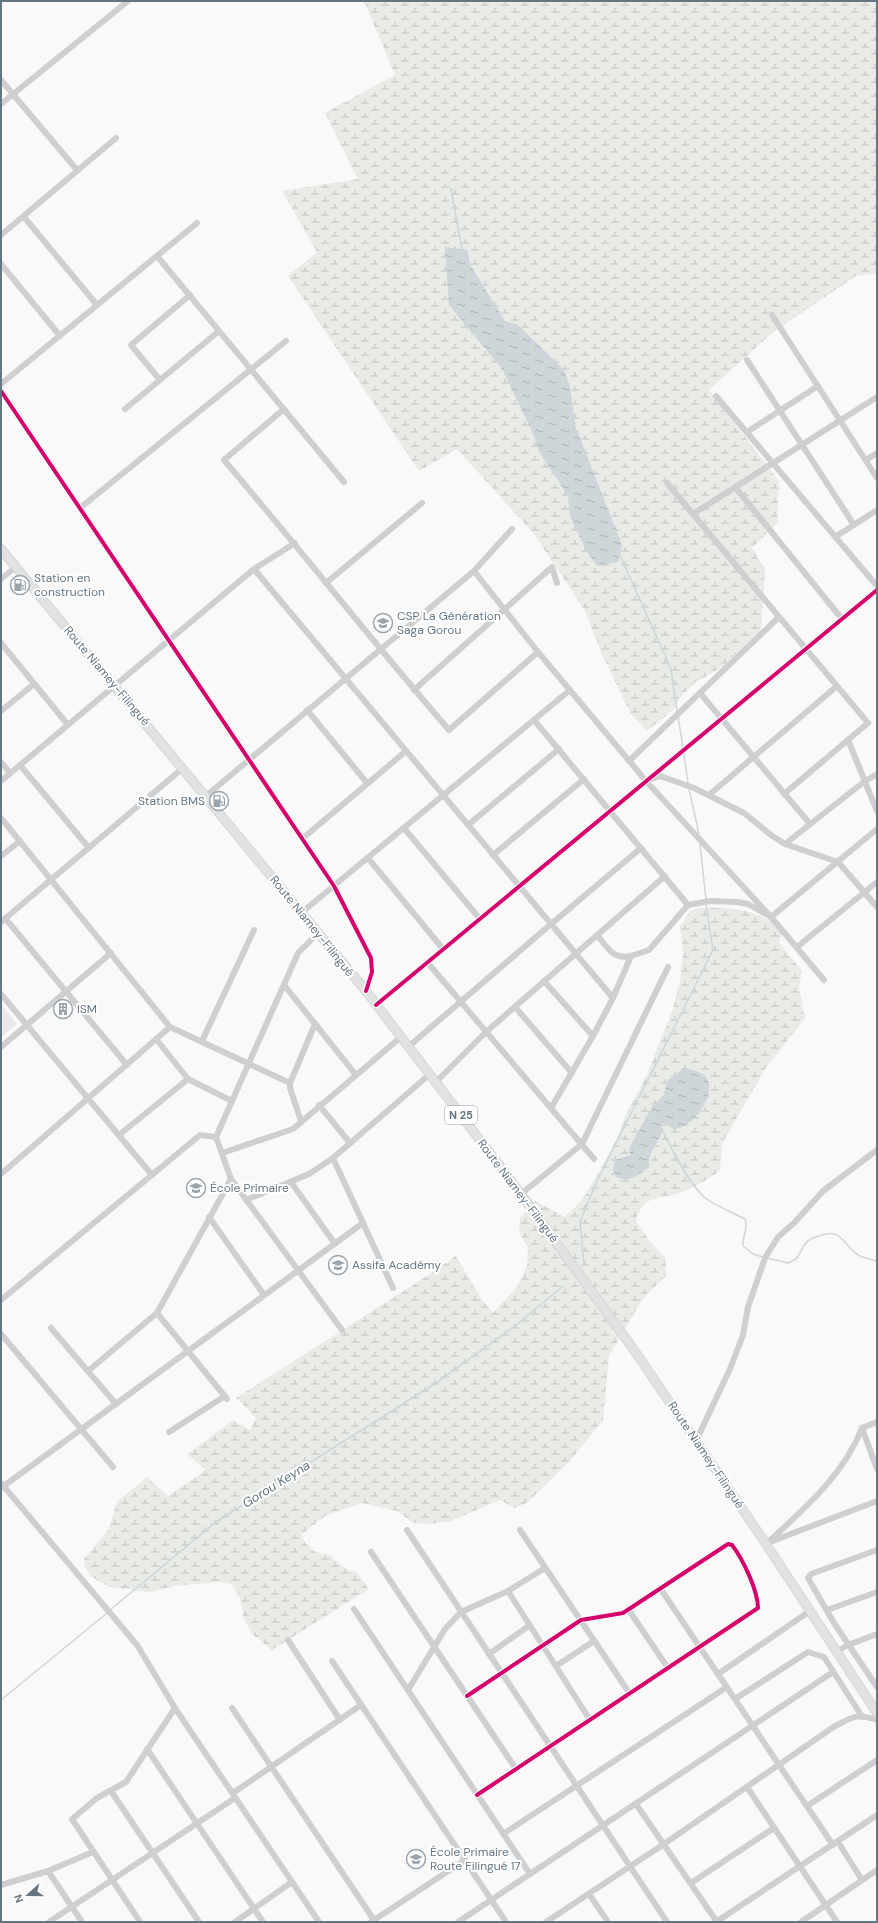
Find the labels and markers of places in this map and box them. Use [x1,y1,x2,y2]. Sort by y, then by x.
place label: Station en construction [34,570,105,600]
fuel station icon: Station en construction [9,574,31,596]
place label: CSP La Génération Saga Gorou [397,608,501,638]
school or university icon: CSP La Génération Saga Gorou [372,612,394,634]
fuel station icon: Station BMS [208,790,230,812]
place label: Station BMS [138,793,205,809]
building icon: ISM [52,998,74,1020]
place label: ISM [77,1001,97,1017]
school or university icon: École Primaire [185,1177,207,1199]
place label: École Primaire [210,1180,289,1196]
school or university icon: Assifa Académy [327,1254,349,1276]
place label: Assifa Académy [352,1257,441,1273]
place label: École Primaire Route Filingué 17 [430,1844,521,1874]
school or university icon: École Primaire Route Filingué 17 [405,1848,427,1870]

